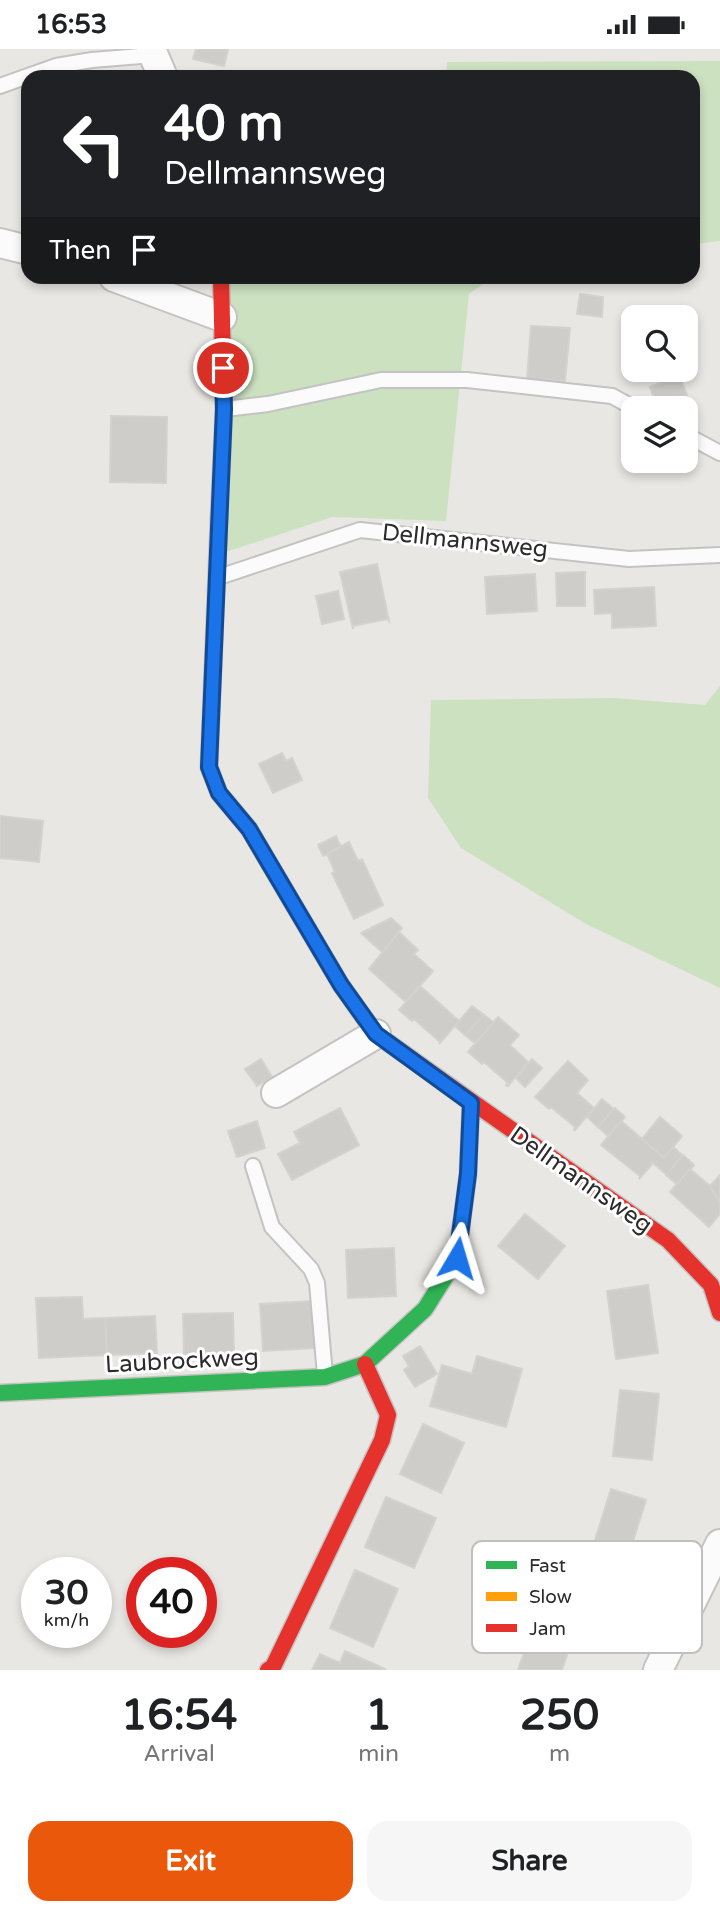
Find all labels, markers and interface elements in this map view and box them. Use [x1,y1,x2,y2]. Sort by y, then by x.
text: 16:53 [35,9,107,40]
text: 40 m [164,95,283,154]
icon: left [49,98,140,189]
text: Dellmannsweg [164,155,386,193]
icon: arrive [125,231,163,269]
text: Then [49,235,111,266]
map controls [621,305,698,473]
button: search [621,305,698,382]
pin [193,338,253,398]
icon: arrive [204,349,242,387]
button: layers [621,396,698,473]
street label: Dellmannsweg [381,518,549,564]
street label: Dellmannsweg [504,1120,658,1240]
position arrow [420,1221,494,1295]
street label: Laubrockweg [104,1342,260,1380]
legend [472,1541,702,1653]
text: Fast [529,1555,566,1577]
speed limit sign: 40 [126,1557,217,1648]
text: 30 [45,1572,88,1614]
text: Slow [529,1586,572,1608]
text: km/h [44,1609,89,1631]
text: Jam [529,1618,566,1640]
text: 16:54 [121,1690,237,1741]
text: 1 [365,1690,392,1741]
text: 250 [520,1690,599,1741]
text: Arrival [144,1740,215,1768]
text: min [358,1740,399,1768]
text: m [549,1740,570,1768]
button: Exit [28,1821,353,1901]
button: Share [367,1821,692,1901]

